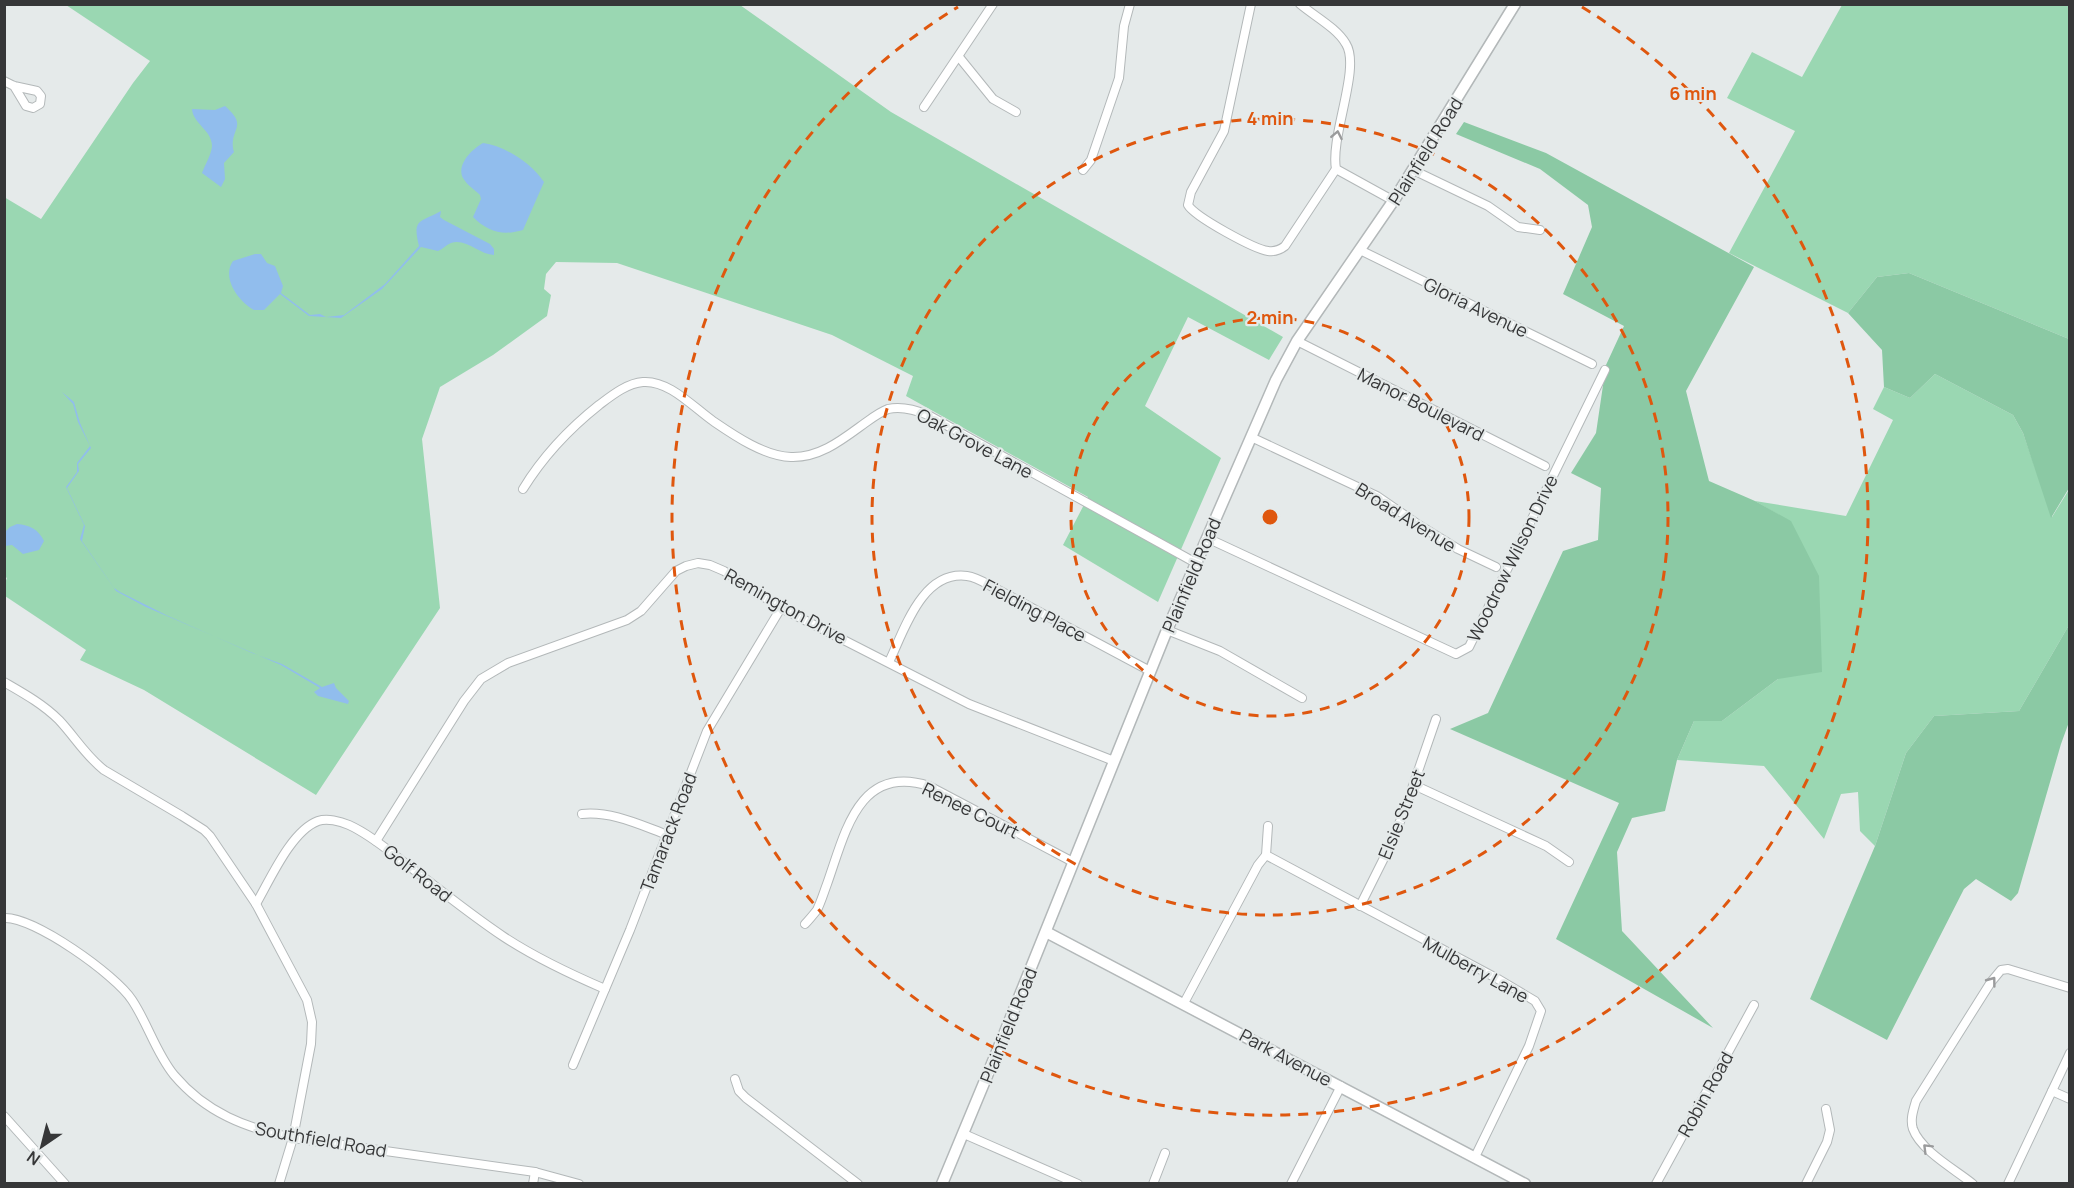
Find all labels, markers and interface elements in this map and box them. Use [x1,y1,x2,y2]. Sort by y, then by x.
text: 6 min [1669,81,1717,105]
street label: Plainfield Road [1382,93,1468,209]
text: 4 min [1246,106,1294,130]
one-way arrow [1330,130,1343,140]
street label: Gloria Avenue [1420,271,1532,343]
text: 2 min [1247,305,1293,329]
street label: Manor Boulevard [1354,362,1488,446]
street label: Oak Grove Lane [913,402,1037,484]
street label: Woodrow Wilson Drive [1461,470,1563,646]
street label: Broad Avenue [1351,477,1461,557]
centre of rings [1260,507,1280,527]
street label: Plainfield Road [1156,514,1226,636]
street label: Remington Drive [721,562,851,650]
street label: Fielding Place [979,573,1091,647]
street label: Elsie Street [1372,765,1430,863]
street label: Tamarack Road [634,769,702,895]
street label: Renee Court [919,776,1023,844]
street label: Golf Road [379,839,457,907]
street label: Mulberry Lane [1419,930,1533,1008]
street label: Plainfield Road [974,964,1042,1086]
one-way arrow [1985,977,1996,988]
street label: Park Avenue [1236,1023,1336,1091]
street label: Robin Road [1672,1047,1738,1141]
north arrow [12,1116,72,1176]
street label: Southfield Road [254,1116,388,1162]
one-way arrow [1924,1144,1935,1155]
text: N [22,1146,44,1171]

